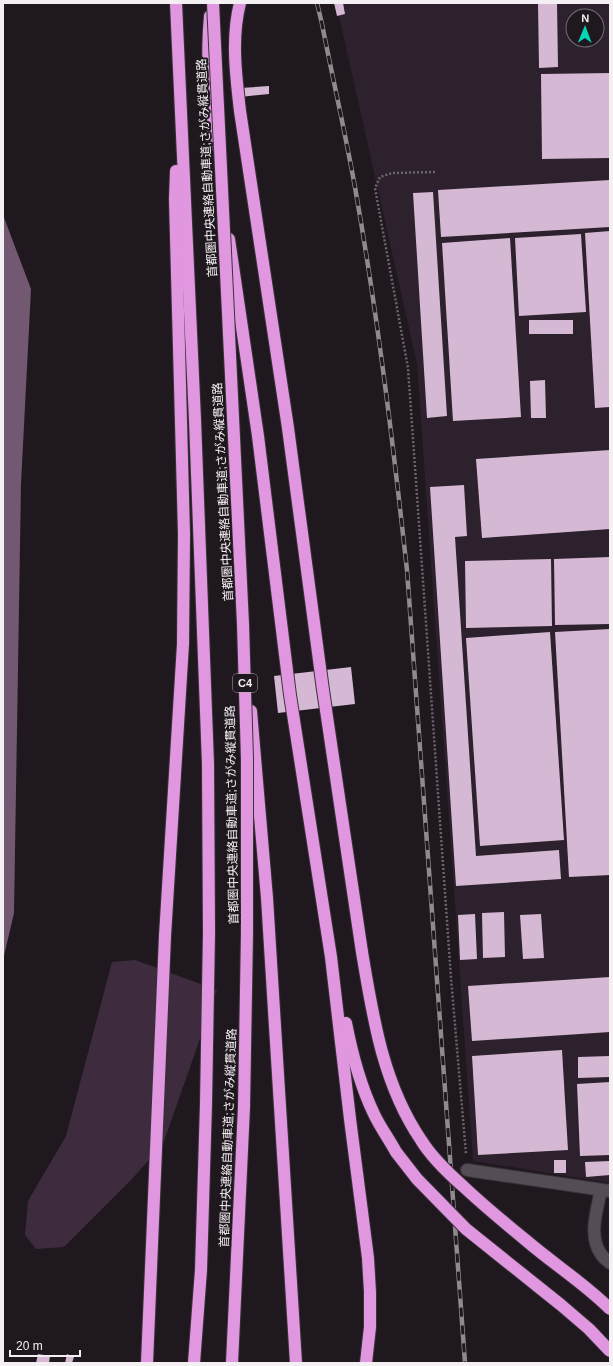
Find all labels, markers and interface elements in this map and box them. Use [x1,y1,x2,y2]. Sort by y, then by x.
north arrow [565,8,605,48]
text: N [581,12,589,24]
street label: 首都圏中央連絡自動車道;さがみ縦貫道路 [194,58,220,278]
street label: 首都圏中央連絡自動車道;さがみ縦貫道路 [210,382,236,602]
road number: C4 [233,674,257,692]
street label: 首都圏中央連絡自動車道;さがみ縦貫道路 [223,705,241,925]
street label: 首都圏中央連絡自動車道;さがみ縦貫道路 [217,1028,239,1248]
scale bar [10,1332,80,1358]
text: 20 m [16,1339,43,1353]

